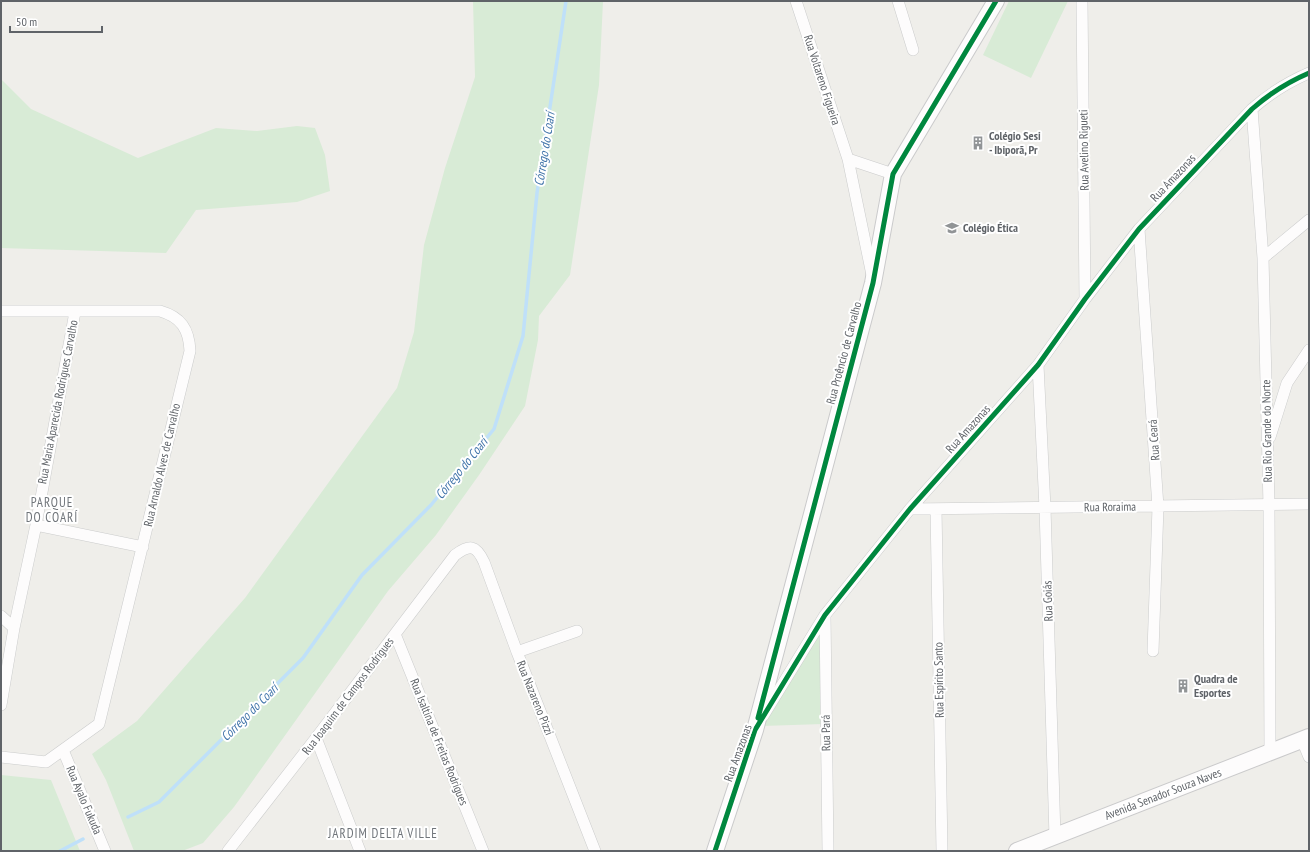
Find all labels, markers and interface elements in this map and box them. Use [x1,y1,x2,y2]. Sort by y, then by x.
scale bar [10,8,102,34]
text: 50 m [16,14,37,29]
street label: Rua Voltareno Figueira [801,33,844,127]
water label: Córrego do Coarí [530,109,559,187]
street label: Rua Avelino Rigueti [1075,109,1092,191]
place label: Colégio Sesi - Ibiporã, Pr [989,128,1041,157]
building icon: Colégio Sesi - Ibiporã, Pr [970,135,986,151]
street label: Rua Amazonas [1147,151,1198,205]
school or university icon: Colégio Ética [944,220,960,236]
place label: Colégio Ética [963,220,1018,235]
street label: Rua Proêncio de Carvalho [823,300,864,406]
street label: Rua Maria Aparecida Rodrigues Carvalho [34,319,81,485]
street label: Rua Rio Grande do Norte [1258,380,1275,482]
street label: Rua Amazonas [942,401,993,456]
street label: Rua Arnaldo Alves de Carvalho [140,402,183,528]
street label: Rua Ceará [1145,419,1162,461]
water label: Córrego do Coarí [431,432,493,503]
district label: PARQUE DO COARÍ [26,494,78,526]
street label: Rua Roraima [1084,499,1136,514]
street label: Rua Goiás [1039,580,1056,622]
street label: Rua Joaquim de Campos Rodrigues [299,634,397,757]
street label: Rua Espírito Santo [930,642,947,718]
street label: Rua Nazareno Pizzi [514,658,557,737]
place label: Quadra de Esportes [1194,671,1238,700]
street label: Rua Isaltina de Freitas Rodrigues [407,676,472,807]
building icon: Quadra de Esportes [1175,678,1191,694]
water label: Córrego do Coarí [217,679,283,745]
street label: Rua Pará [818,715,833,751]
street label: Rua Amazonas [720,722,755,783]
street label: Rua Ayalo Fukuda [63,763,106,837]
street label: Avenida Senador Souza Naves [1102,764,1223,823]
district label: JARDIM DELTA VILLE [327,825,438,842]

